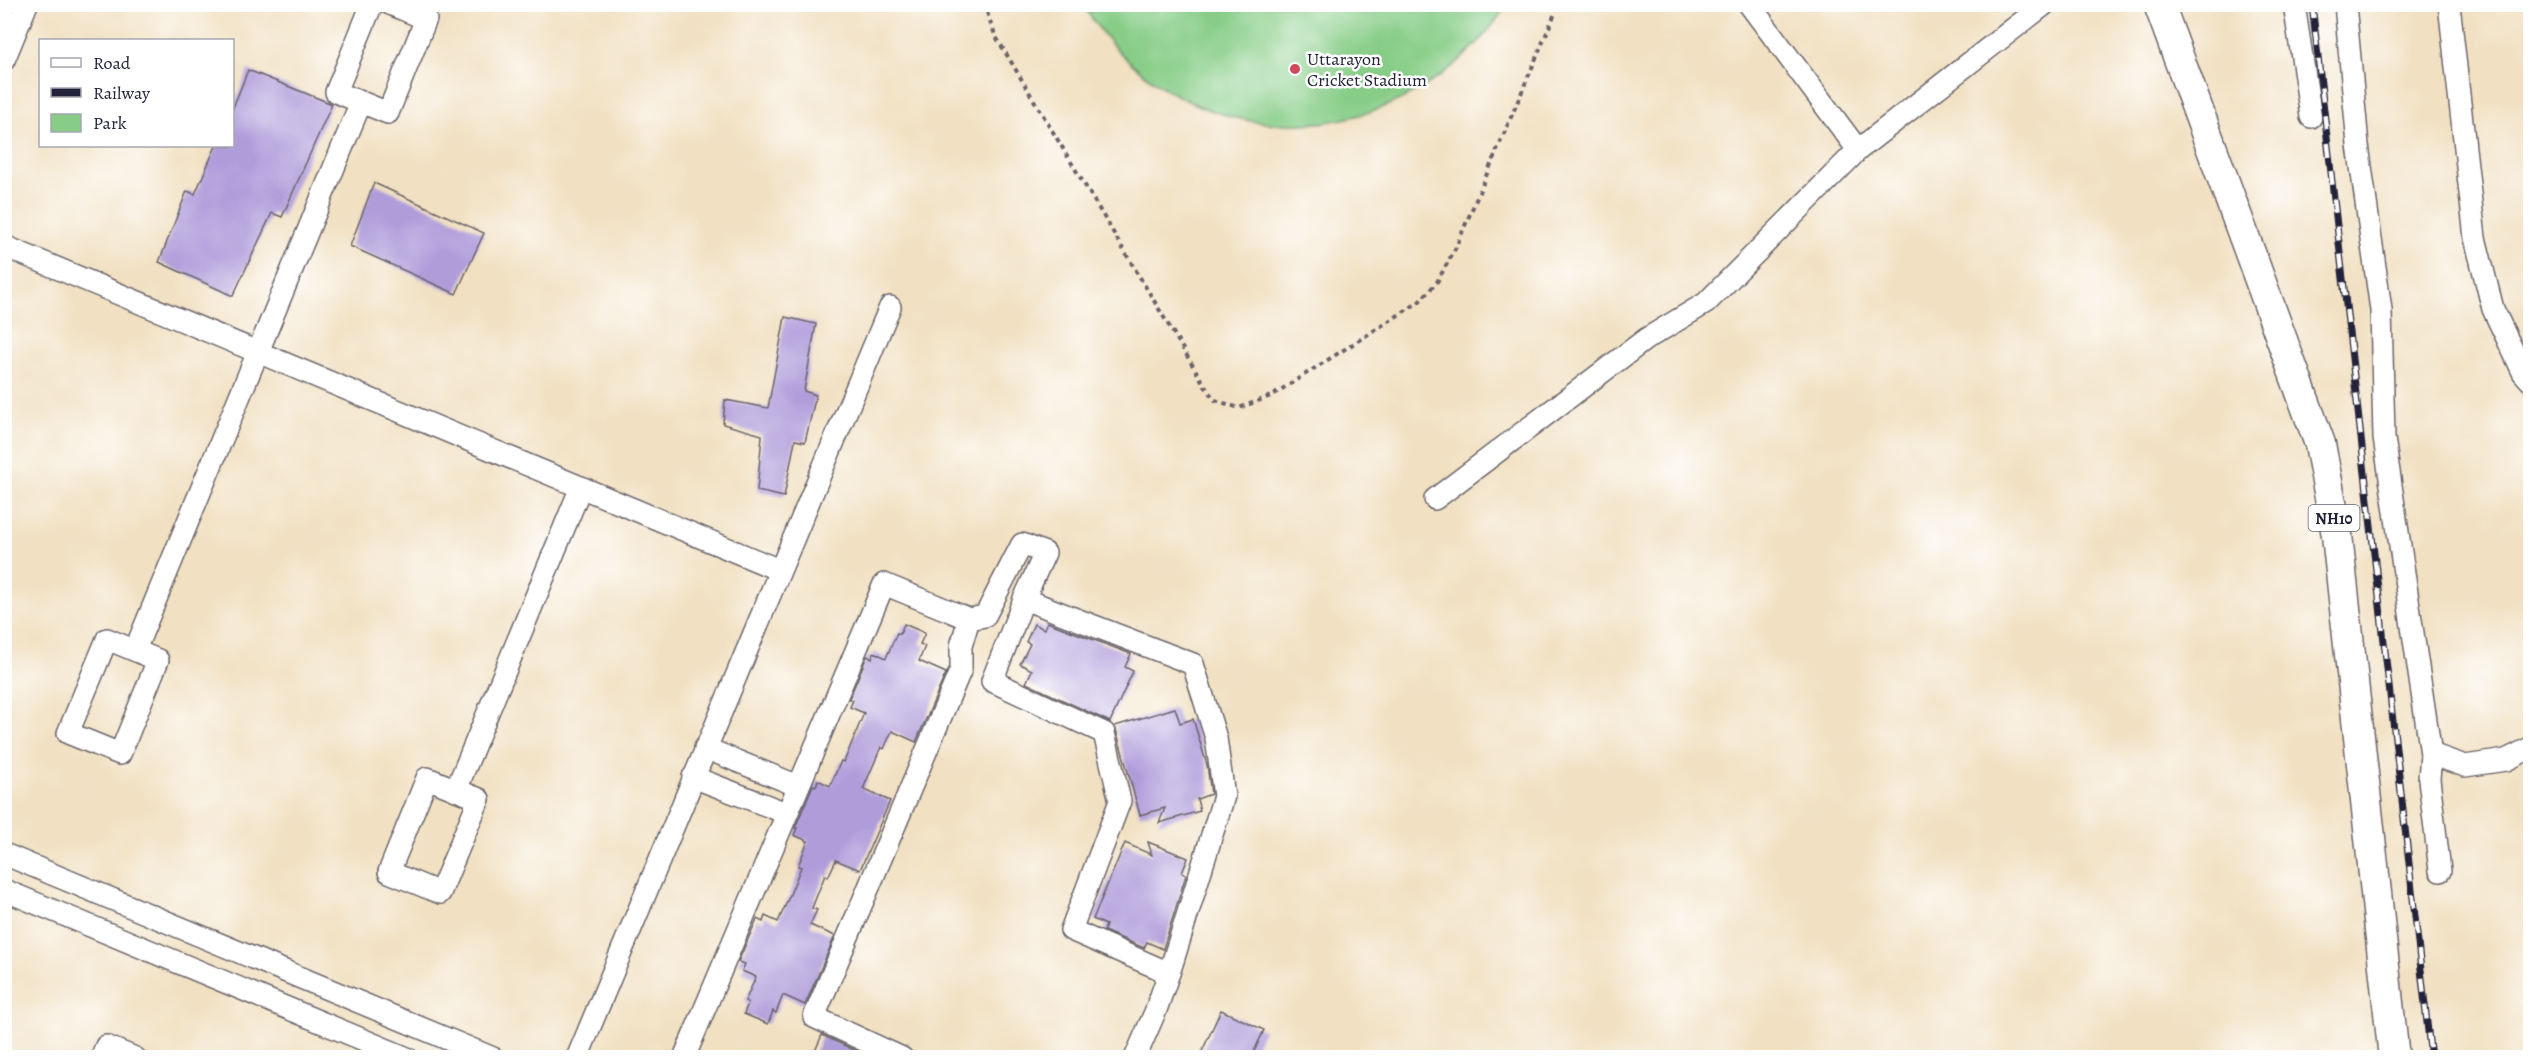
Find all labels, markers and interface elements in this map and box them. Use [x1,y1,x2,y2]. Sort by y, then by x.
legend [39,39,234,147]
place label: Uttarayon Cricket Stadium [1307,47,1427,92]
text: Road [93,51,131,75]
marker: Uttarayon Cricket Stadium [1288,62,1302,76]
text: Railway [93,81,151,105]
text: Park [93,111,127,135]
road number: NH10 [2308,505,2360,531]

